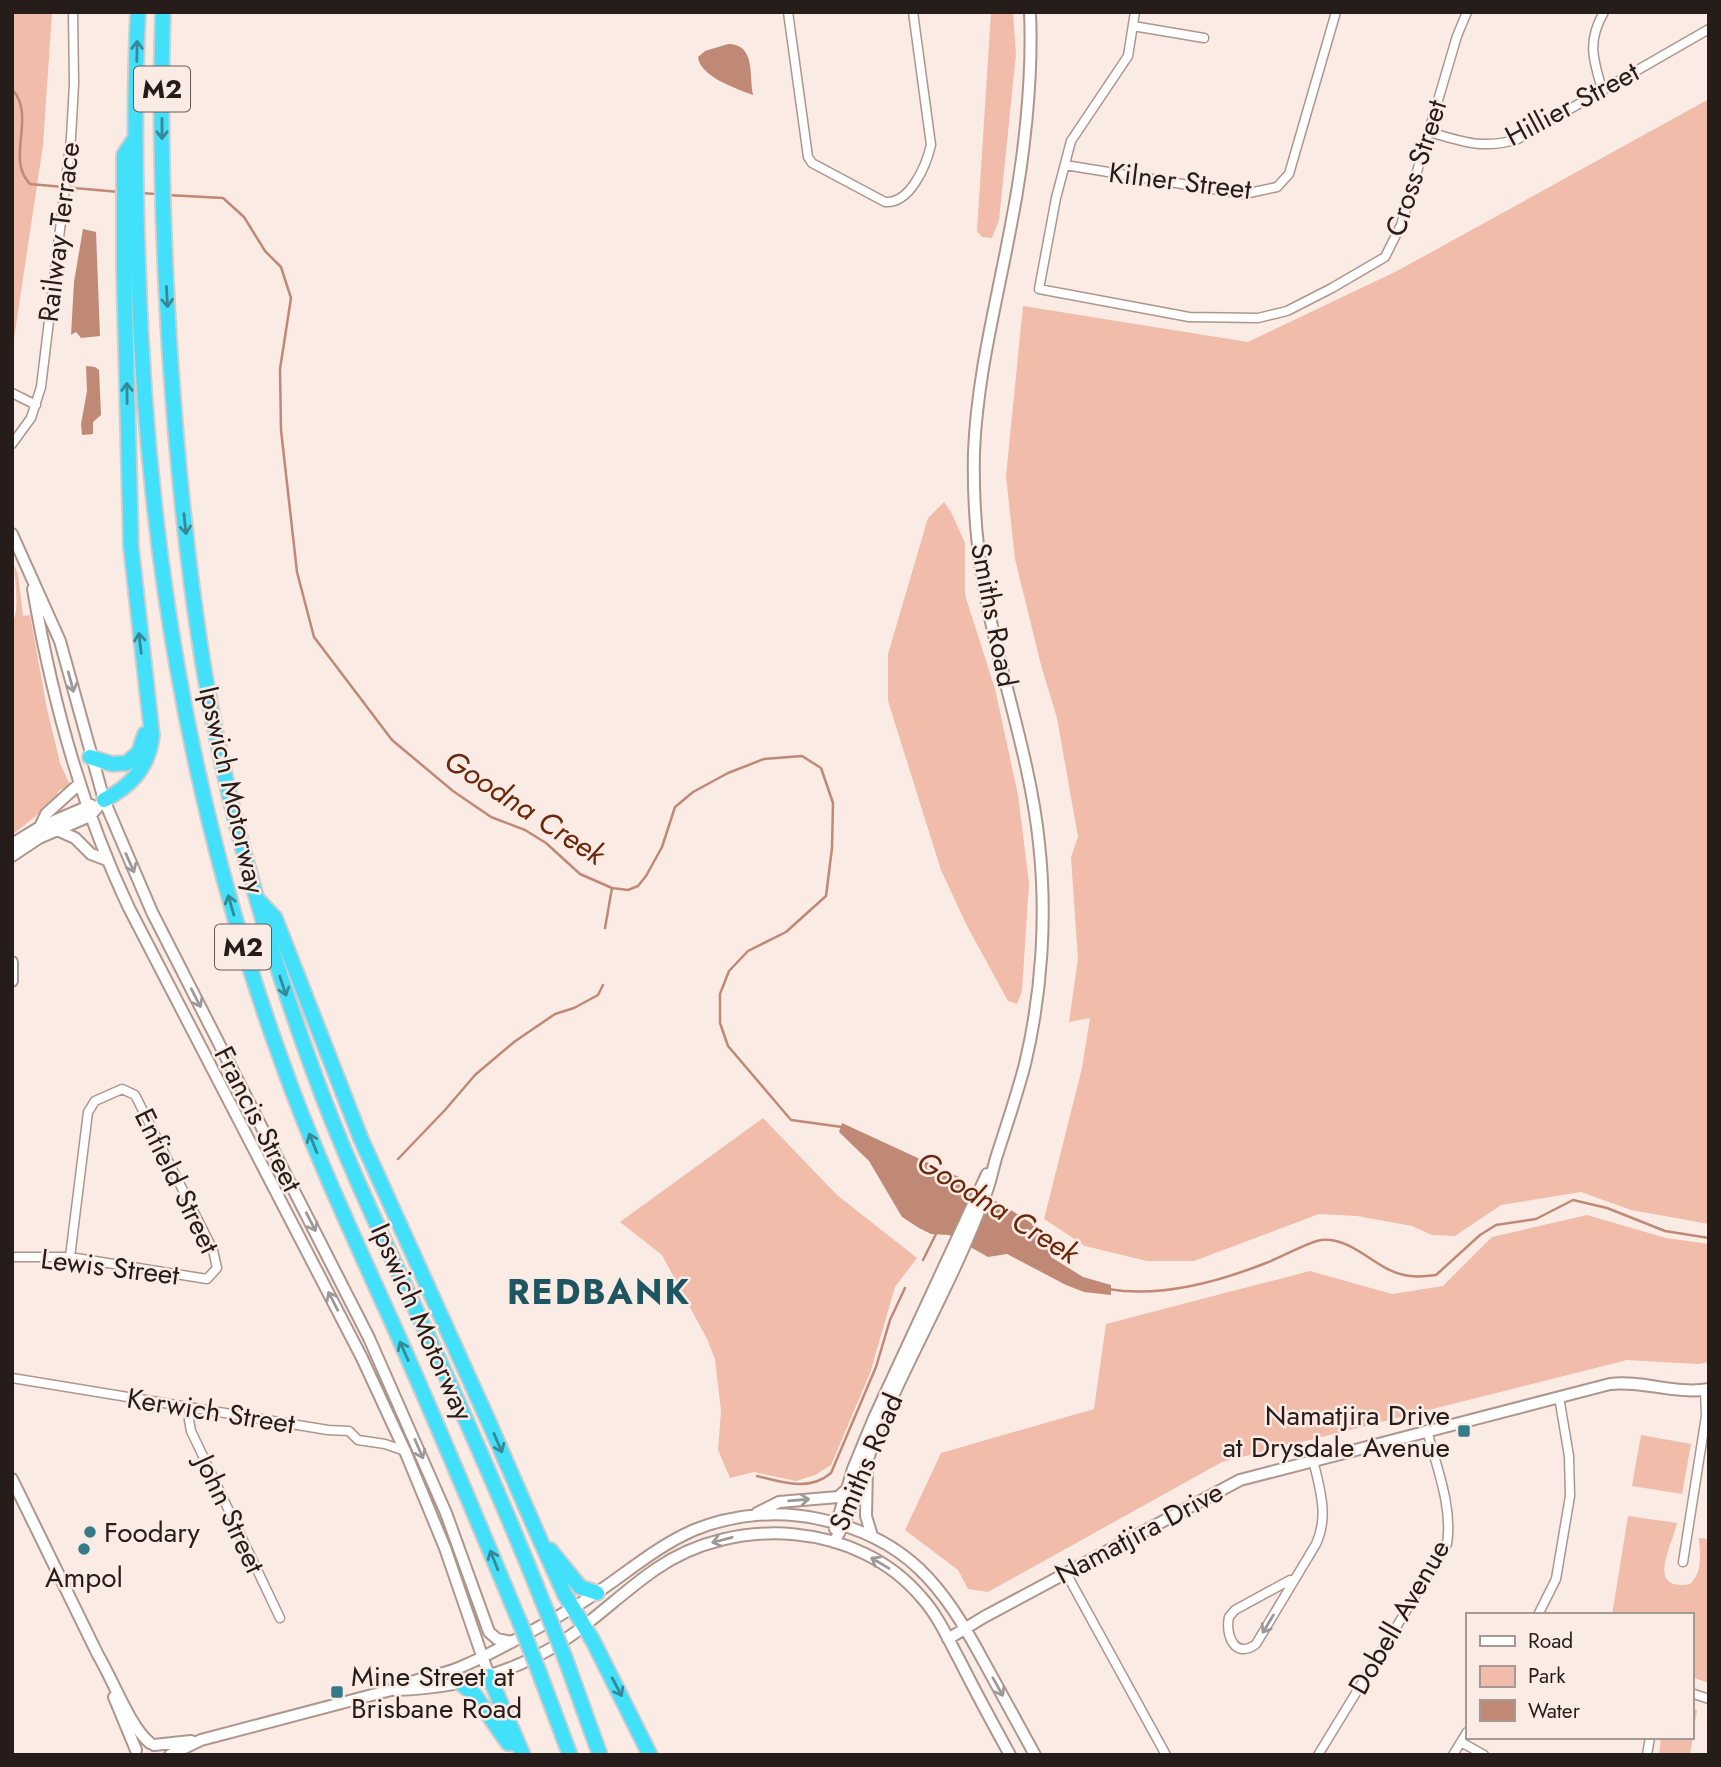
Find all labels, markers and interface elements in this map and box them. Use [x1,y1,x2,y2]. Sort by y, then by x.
one-way arrow [130,39,143,62]
street label: Hillier Street [1498,51,1647,157]
road number: M2 [134,66,190,111]
street label: Cross Street [1375,94,1457,242]
one-way arrow [155,118,169,141]
street label: Railway Terrace [28,140,90,324]
street label: Kilner Street [1106,152,1254,210]
one-way arrow [160,285,173,308]
one-way arrow [120,382,133,405]
one-way arrow [178,512,191,534]
street label: Smiths Road [960,539,1028,691]
one-way arrow [134,632,147,655]
one-way arrow [65,670,78,692]
street label: Ipswich Motorway [188,682,276,898]
water label: Goodna Creek [436,739,615,876]
one-way arrow [124,852,137,873]
one-way arrow [223,894,236,916]
road number: M2 [215,924,271,970]
one-way arrow [278,975,291,997]
one-way arrow [189,987,203,1007]
street label: Francis Street [204,1039,312,1199]
street label: Enfield Street [124,1101,230,1261]
one-way arrow [306,1132,319,1154]
water label: Goodna Creek [909,1140,1088,1275]
one-way arrow [304,1211,318,1232]
street label: Ipswich Motorway [360,1217,484,1428]
street label: Lewis Street [38,1238,182,1296]
district label: REDBANK [507,1267,691,1317]
one-way arrow [326,1291,340,1312]
one-way arrow [397,1341,410,1362]
street label: Kerwich Street [124,1377,298,1445]
street label: Smiths Road [819,1387,913,1537]
place label: Namatjira Drive at Drysdale Avenue [1222,1395,1450,1468]
marker: Namatjira Drive at Drysdale Avenue [1456,1423,1472,1439]
one-way arrow [493,1432,506,1454]
one-way arrow [413,1438,426,1460]
street label: John Street [183,1444,275,1580]
street label: Namatjira Drive [1048,1471,1230,1595]
one-way arrow [787,1493,809,1506]
place label: Foodary [104,1512,201,1553]
marker: Foodary [82,1524,98,1540]
street label: Dobell Avenue [1338,1532,1460,1702]
one-way arrow [711,1534,734,1547]
marker: Ampol [76,1541,92,1557]
one-way arrow [486,1550,499,1571]
one-way arrow [870,1556,890,1570]
place label: Ampol [45,1557,123,1598]
legend [1466,1613,1693,1739]
one-way arrow [1260,1614,1274,1634]
text: Road [1528,1626,1573,1656]
place label: Mine Street at Brisbane Road [351,1656,522,1729]
text: Park [1528,1661,1566,1691]
one-way arrow [610,1676,624,1697]
one-way arrow [991,1677,1005,1697]
marker: Mine Street at Brisbane Road [329,1684,345,1700]
text: Water [1528,1696,1581,1726]

